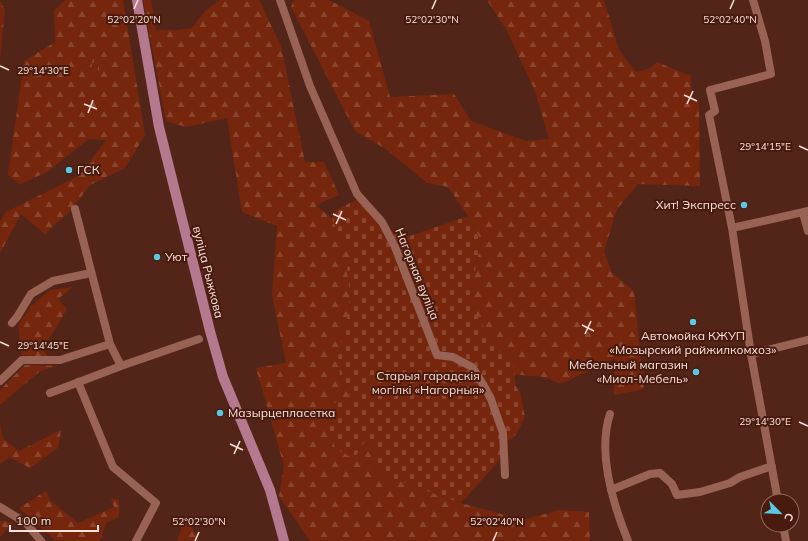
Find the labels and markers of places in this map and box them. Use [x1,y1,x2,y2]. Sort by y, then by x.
place label: ГСК [77,162,100,177]
marker: ГСК [64,165,74,175]
place label: Хит! Экспресс [656,197,736,212]
marker: Хит! Экспресс [739,200,749,210]
place label: Уют [164,249,188,264]
marker: Уют [152,252,162,262]
marker: Автомойка КЖУП «Мозырский райжилкомхоз» [688,317,698,327]
place label: Автомойка КЖУП «Мозырский райжилкомхоз» [610,328,777,357]
place label: Мебельный магазин «Миол-Мебель» [569,357,689,386]
marker: Мебельный магазин «Миол-Мебель» [691,367,701,377]
place label: Мазырцепласетка [228,405,335,420]
marker: Мазырцепласетка [215,408,225,418]

